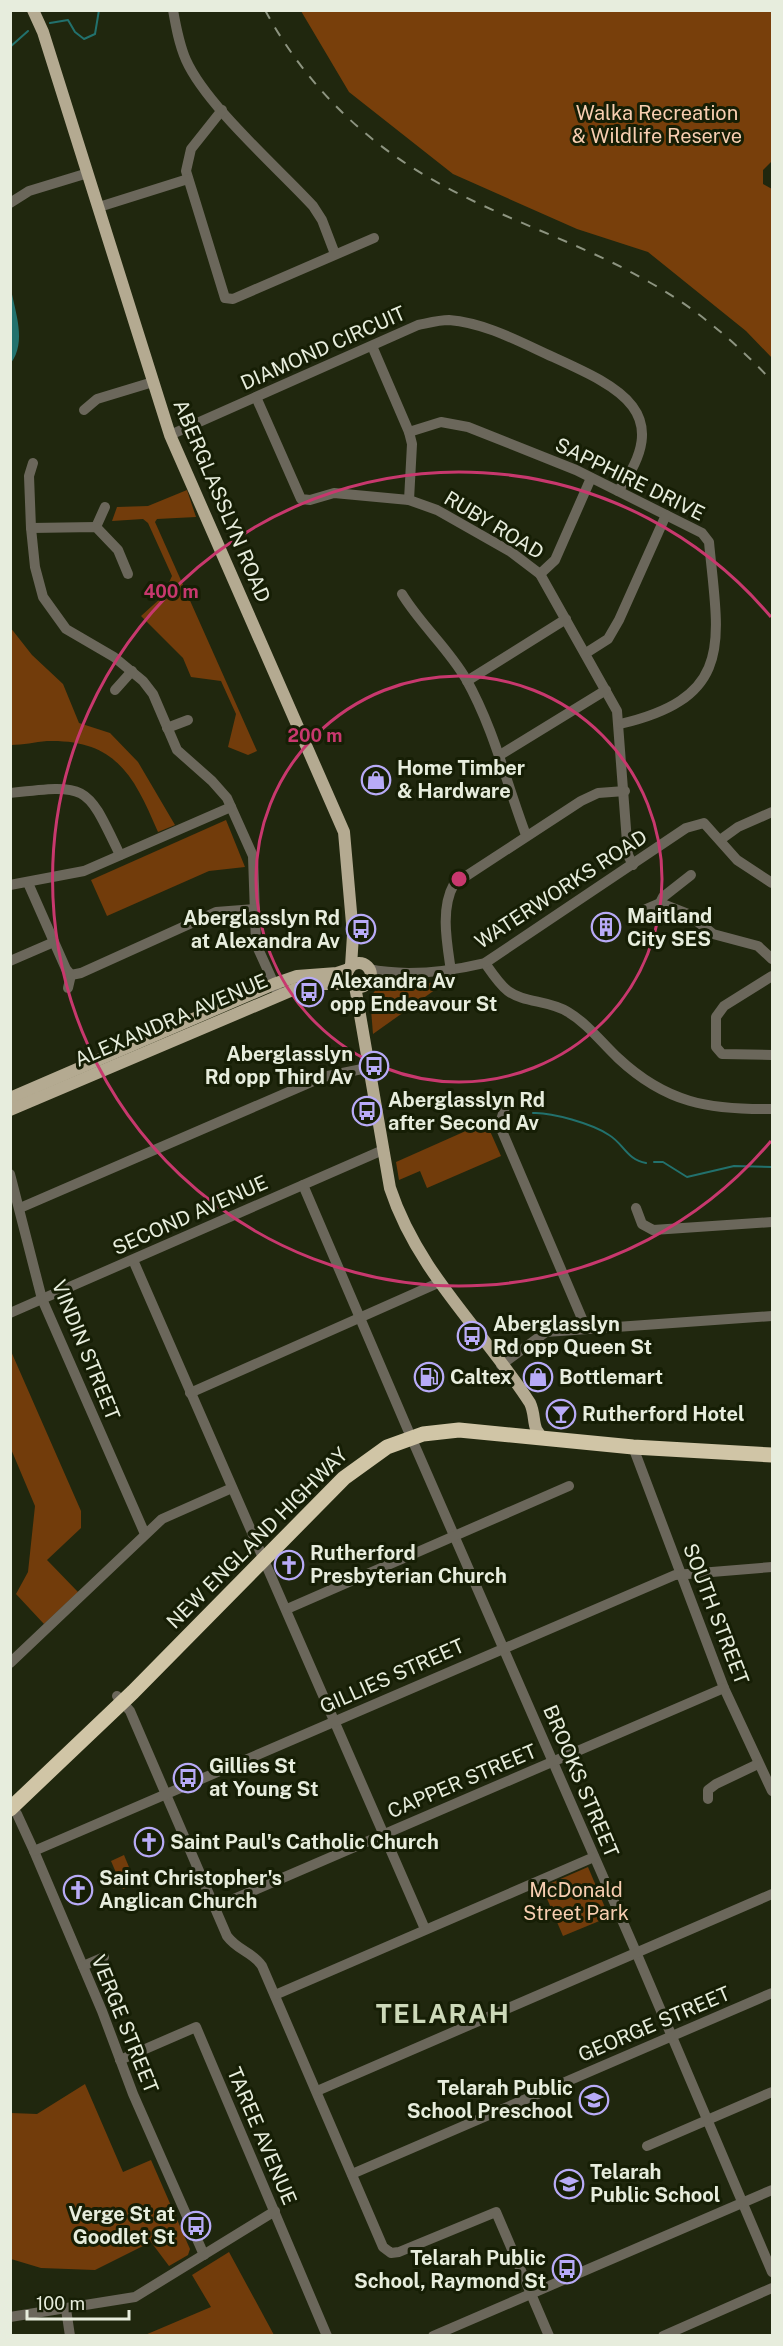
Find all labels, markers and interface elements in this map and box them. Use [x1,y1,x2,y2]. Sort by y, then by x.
park label: Walka Recreation & Wildlife Reserve [572,101,742,148]
street label: DIAMOND CIRCUIT [237,301,409,395]
street label: ABERGLASSLYN ROAD [168,396,276,606]
street label: SAPPHIRE DRIVE [551,432,709,526]
street label: RUBY ROAD [440,486,548,564]
text: 400 m [143,581,199,602]
text: 200 m [288,725,342,746]
place label: Home Timber & Hardware [397,756,525,803]
shop icon: Home Timber & Hardware [360,764,392,796]
street label: WATERWORKS ROAD [470,824,652,954]
centre of rings [449,869,469,889]
place label: Maitland City SES [627,904,712,951]
place label: Aberglasslyn Rd at Alexandra Av [183,906,341,953]
building icon: Maitland City SES [590,911,622,943]
bus stop icon: Aberglasslyn Rd at Alexandra Av [345,913,377,945]
street label: ALEXANDRA AVENUE [71,968,271,1072]
place label: Alexandra Av opp Endeavour St [330,969,497,1016]
bus stop icon: Alexandra Av opp Endeavour St [293,976,325,1008]
place label: Aberglasslyn Rd opp Third Av [205,1042,354,1089]
bus stop icon: Aberglasslyn Rd opp Third Av [358,1050,390,1082]
place label: Aberglasslyn Rd after Second Av [388,1088,545,1135]
bus stop icon: Aberglasslyn Rd after Second Av [351,1095,383,1127]
street label: SECOND AVENUE [109,1170,271,1260]
street label: VINDIN STREET [47,1276,125,1424]
place label: Aberglasslyn Rd opp Queen St [493,1312,652,1359]
bus stop icon: Aberglasslyn Rd opp Queen St [456,1320,488,1352]
fuel station icon: Caltex [413,1361,445,1393]
shop icon: Bottlemart [522,1361,554,1393]
place label: Caltex [450,1365,512,1389]
place label: Bottlemart [559,1365,663,1389]
bar icon: Rutherford Hotel [545,1398,577,1430]
place label: Rutherford Hotel [582,1402,745,1426]
street label: NEW ENGLAND HIGHWAY [161,1442,353,1634]
street label: SOUTH STREET [678,1540,754,1688]
place label: Rutherford Presbyterian Church [310,1541,507,1588]
church icon: Rutherford Presbyterian Church [273,1549,305,1581]
street label: GILLIES STREET [316,1633,468,1719]
street label: BROOKS STREET [538,1701,624,1861]
street label: CAPPER STREET [384,1739,540,1823]
place label: Gillies St at Young St [209,1754,318,1801]
bus stop icon: Gillies St at Young St [172,1762,204,1794]
church icon: Saint Paul's Catholic Church [133,1826,165,1858]
place label: Saint Paul's Catholic Church [170,1830,439,1854]
place label: Saint Christopher's Anglican Church [99,1866,282,1913]
church icon: Saint Christopher's Anglican Church [62,1874,94,1906]
park label: McDonald Street Park [523,1878,629,1925]
street label: VERGE STREET [86,1951,164,2097]
street label: GEORGE STREET [574,1981,734,2067]
district label: TELARAH [376,1998,510,2029]
street label: TAREE AVENUE [222,2064,302,2208]
place label: Telarah Public School Preschool [407,2076,573,2123]
school or university icon: Telarah Public School Preschool [578,2084,610,2116]
place label: Telarah Public School [590,2160,720,2207]
school or university icon: Telarah Public School [553,2168,585,2200]
place label: Verge St at Goodlet St [68,2202,175,2249]
bus stop icon: Verge St at Goodlet St [180,2210,212,2242]
place label: Telarah Public School, Raymond St [354,2246,546,2293]
bus stop icon: Telarah Public School, Raymond St [551,2253,583,2285]
scale bar [27,2283,129,2321]
text: 100 m [36,2293,85,2314]

